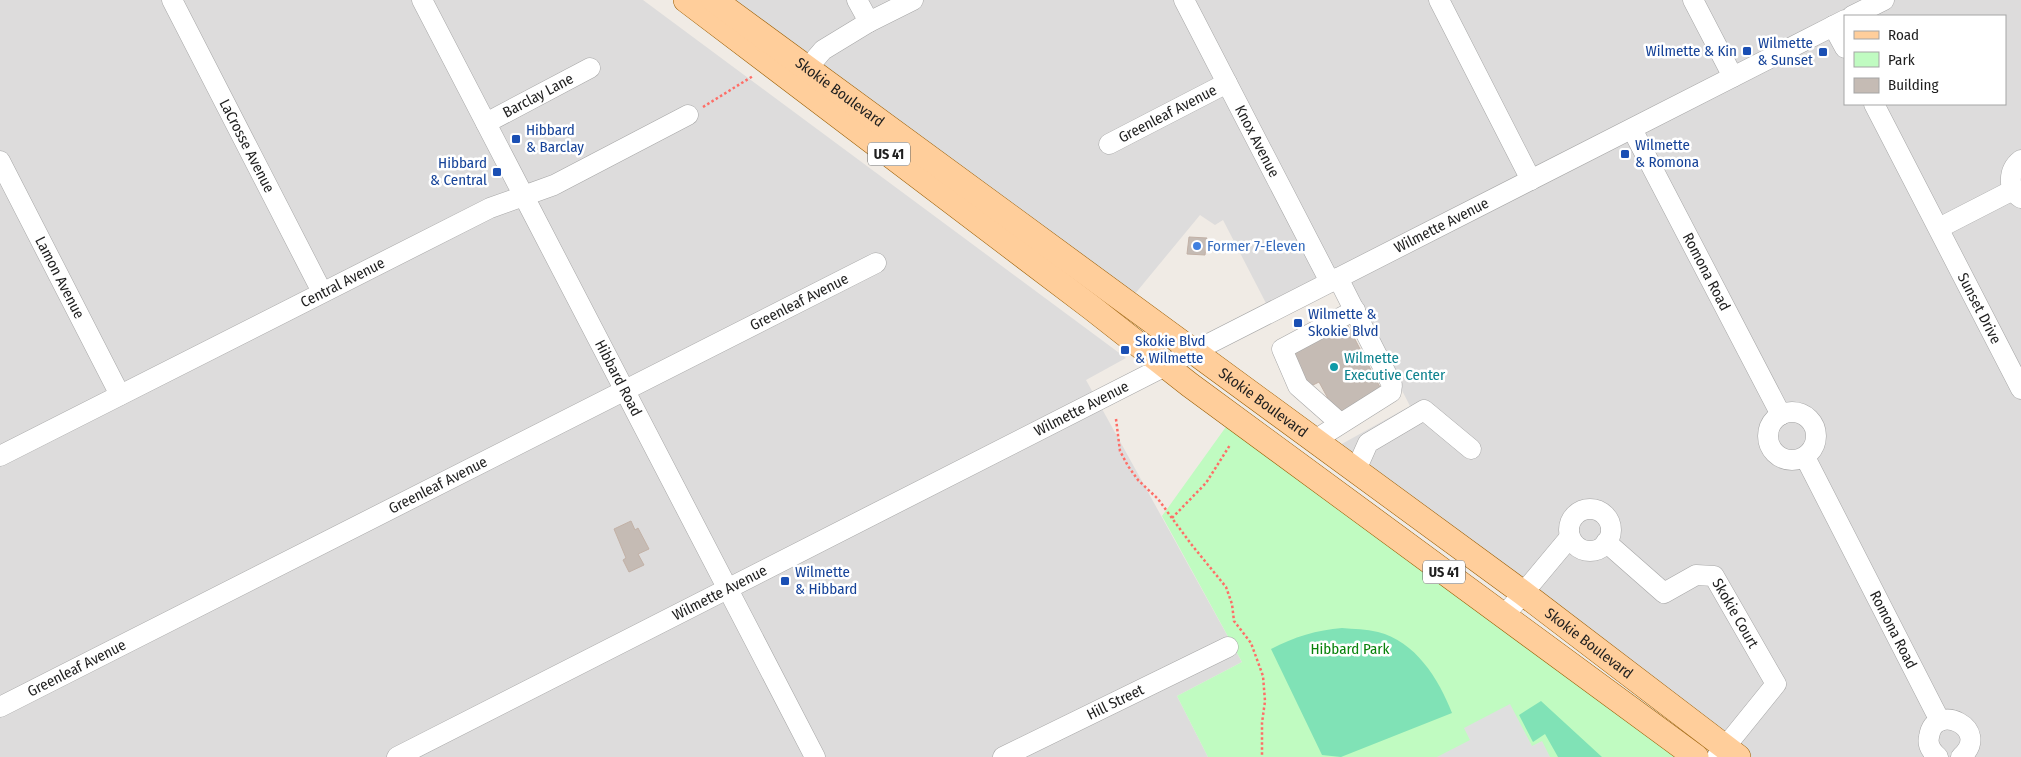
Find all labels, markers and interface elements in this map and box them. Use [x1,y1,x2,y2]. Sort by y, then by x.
legend [1844,15,2006,105]
text: Road [1888,26,1919,44]
place label: Wilmette & Sunset [1758,34,1813,69]
place label: Wilmette & Kin [1645,42,1737,60]
marker: Wilmette & Kin [1741,45,1753,57]
marker: Wilmette & Sunset [1817,46,1829,58]
text: Park [1888,51,1915,69]
street label: Skokie Boulevard [792,54,888,131]
street label: Barclay Lane [500,69,577,121]
text: Building [1888,76,1939,94]
street label: Greenleaf Avenue [1116,81,1220,146]
street label: LaCrosse Avenue [215,96,278,196]
street label: Knox Avenue [1231,102,1283,180]
place label: Hibbard & Barclay [526,121,584,156]
marker: Hibbard & Barclay [510,133,522,145]
place label: Wilmette & Romona [1635,136,1699,171]
road number: US 41 [868,142,910,166]
marker: Wilmette & Romona [1619,148,1631,160]
place label: Hibbard & Central [430,154,487,189]
marker: Hibbard & Central [491,166,503,178]
street label: Wilmette Avenue [1391,194,1492,257]
street label: Romona Road [1679,230,1734,314]
street label: Lamon Avenue [31,233,88,322]
place label: Former 7-Eleven [1207,237,1306,255]
marker: Former 7-Eleven [1191,240,1203,252]
street label: Central Avenue [297,254,388,311]
street label: Greenleaf Avenue [747,269,851,334]
street label: Sunset Drive [1954,270,2005,347]
place label: Wilmette & Skokie Blvd [1308,305,1379,340]
marker: Wilmette & Skokie Blvd [1292,317,1304,329]
place label: Skokie Blvd & Wilmette [1135,332,1206,367]
street label: Hibbard Road [591,337,646,419]
marker: Skokie Blvd & Wilmette [1119,344,1131,356]
place label: Wilmette Executive Center [1344,349,1446,384]
marker: Wilmette Executive Center [1328,361,1340,373]
street label: Skokie Boulevard [1215,364,1311,441]
street label: Wilmette Avenue [1031,377,1132,440]
street label: Greenleaf Avenue [386,453,490,517]
road number: US 41 [1423,560,1465,584]
street label: Wilmette Avenue [669,561,770,624]
place label: Wilmette & Hibbard [795,563,857,598]
marker: Wilmette & Hibbard [779,575,791,587]
street label: Skokie Court [1708,575,1762,651]
street label: Romona Road [1866,588,1921,672]
street label: Skokie Boulevard [1541,604,1636,683]
street label: Greenleaf Avenue [24,636,129,701]
park label: Hibbard Park [1310,640,1390,658]
street label: Hill Street [1084,681,1147,724]

